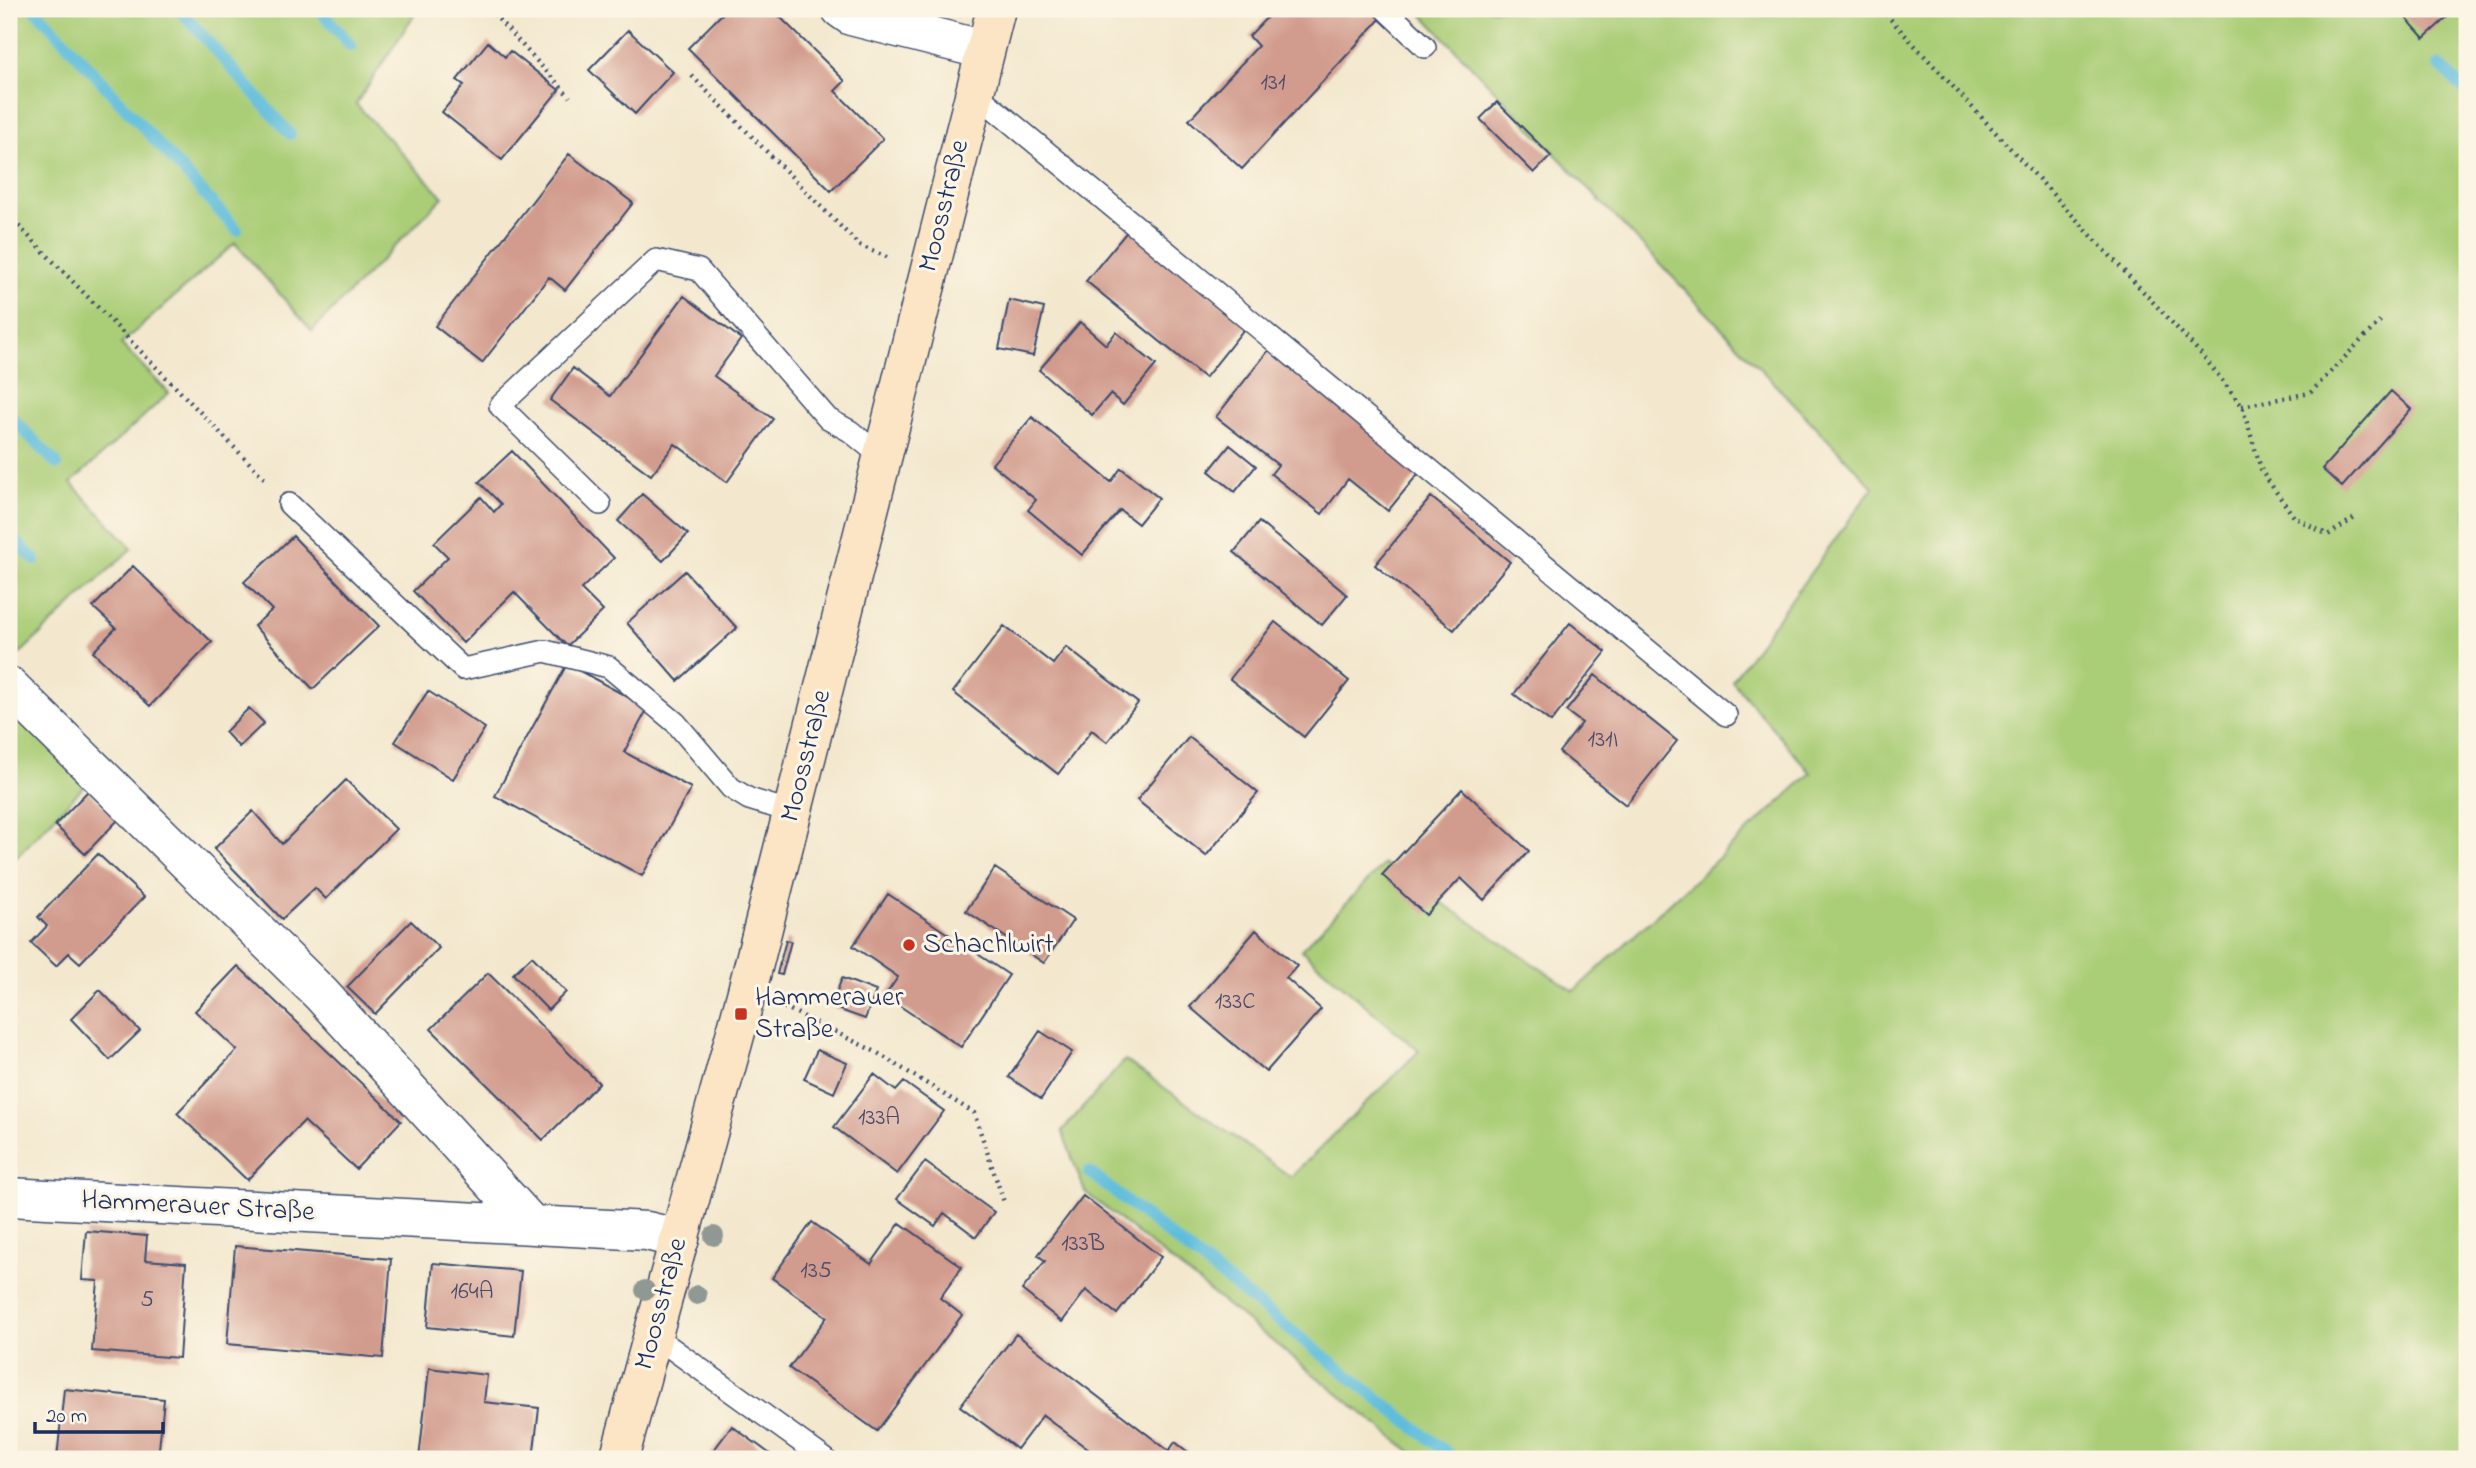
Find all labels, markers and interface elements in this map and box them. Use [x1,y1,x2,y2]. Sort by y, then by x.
house number: 131 [1260,66,1286,101]
street label: Moosstraße [909,135,981,276]
street label: Moosstraße [771,685,843,826]
house number: 131I [1588,723,1618,758]
place label: Schachlwirt [923,925,1054,966]
marker: Schachlwirt [901,937,917,953]
place label: Hammerauer Straße [755,978,904,1051]
house number: 133C [1215,985,1255,1020]
marker: Hammerauer Straße [733,1006,749,1022]
house number: 133A [858,1101,900,1136]
street label: Hammerauer Straße [80,1180,316,1234]
house number: 133B [1061,1227,1105,1262]
street label: Moosstraße [625,1233,699,1375]
house number: 135 [800,1254,832,1289]
house number: 164A [451,1275,493,1310]
house number: 5 [140,1283,154,1318]
scale bar [35,1391,163,1435]
text: 20 m [46,1402,87,1432]

